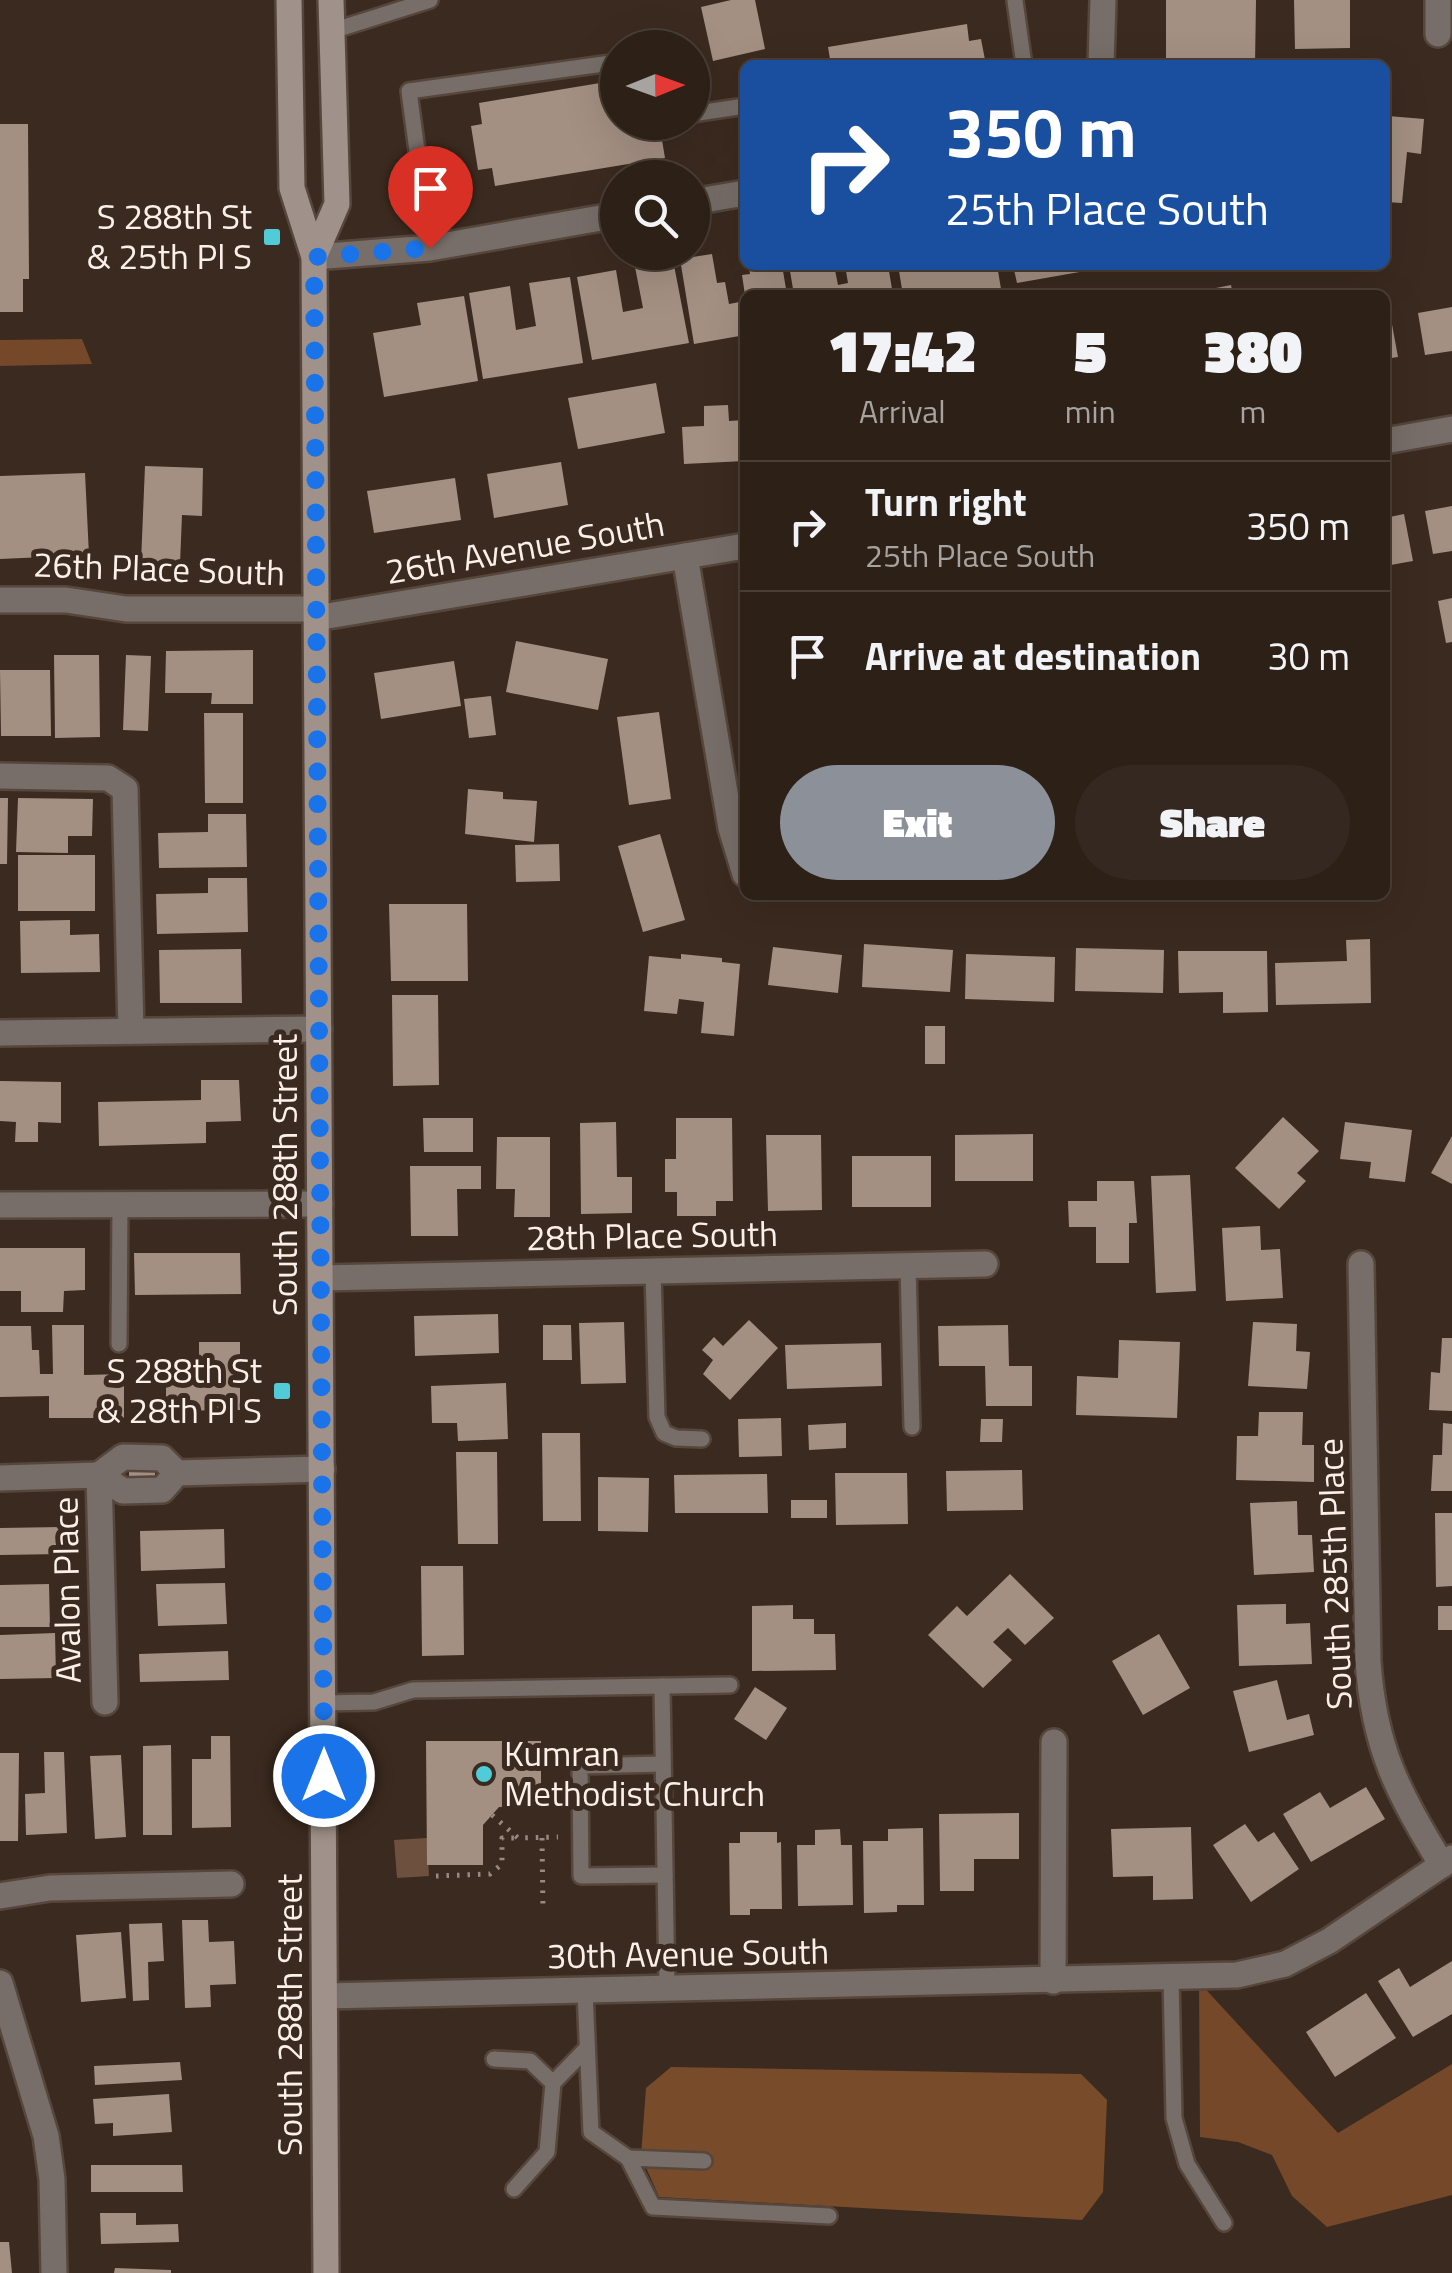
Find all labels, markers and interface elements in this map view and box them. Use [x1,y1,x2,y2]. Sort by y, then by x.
north arrow [600,30,710,140]
map controls [600,30,710,270]
text: 350 m [945,78,1137,184]
icon: right [780,100,910,230]
pin [388,146,473,249]
button: search [600,160,710,270]
icon: arrive [403,161,458,216]
text: 25th Place South [945,174,1269,242]
place label: S 288th St & 25th Pl S [87,189,252,283]
marker: S 288th St & 25th Pl S [261,226,283,248]
text: 17:42 [828,304,977,395]
text: 5 [1074,304,1107,395]
text: 380 [1203,304,1302,395]
text: Arrival [859,387,946,435]
text: min [1065,387,1116,435]
text: m [1239,387,1266,435]
text: Turn right [865,473,1027,531]
street label: 26th Avenue South [381,496,669,598]
text: 350 m [1246,497,1350,555]
icon: right [780,499,835,554]
text: 25th Place South [865,531,1095,579]
street label: 26th Place South [32,537,286,599]
text: Arrive at destination [865,627,1201,685]
text: 30 m [1267,627,1350,685]
icon: arrive [780,629,835,684]
button: Exit [780,765,1055,880]
button: Share [1075,765,1350,880]
street label: South 288th Street [257,1034,311,1316]
street label: 28th Place South [526,1206,778,1264]
place label: S 288th St & 28th Pl S [97,1343,262,1437]
marker: S 288th St & 28th Pl S [271,1380,293,1402]
street label: South 285th Place [1302,1437,1366,1711]
street label: Avalon Place [37,1496,95,1684]
position arrow [272,1724,376,1828]
place label: Kumran Methodist Church [504,1726,765,1820]
marker: Kumran Methodist Church [473,1763,495,1785]
street label: South 288th Street [262,1874,316,2156]
street label: 30th Avenue South [546,1924,830,1982]

